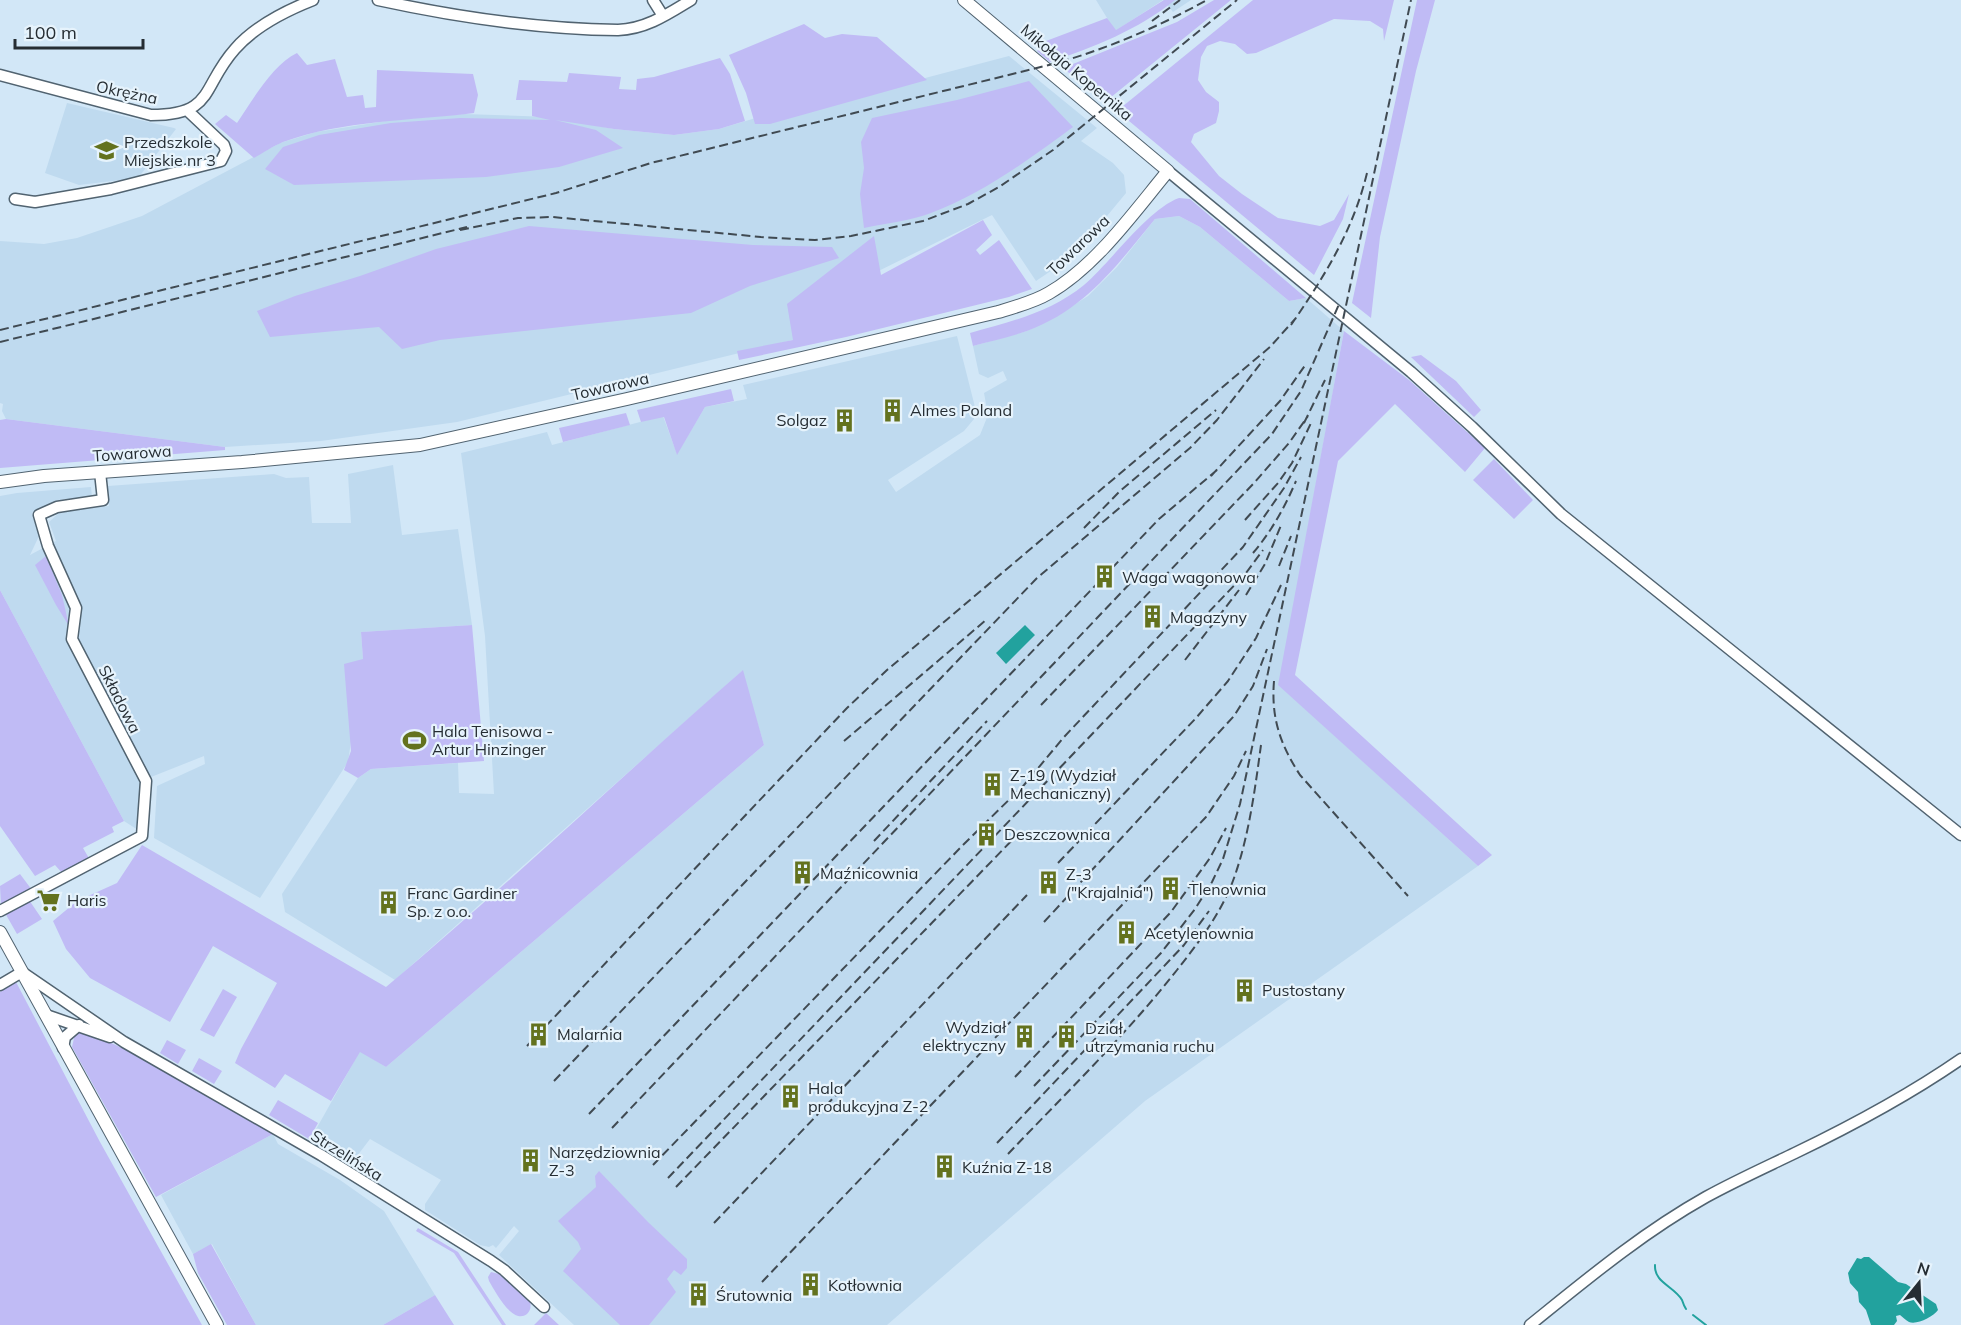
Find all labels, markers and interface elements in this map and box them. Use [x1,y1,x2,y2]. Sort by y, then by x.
scale bar [15,12,142,50]
street label: Mikołaja Kopernika [1017,19,1137,125]
text: 100 m [24,21,77,44]
street label: Okrężna [94,76,160,108]
place label: Przedszkole Miejskie nr 3 [124,132,216,170]
school or university icon: Przedszkole Miejskie nr 3 [93,138,119,164]
street label: Towarowa [1043,210,1113,280]
street label: Towarowa [569,367,651,405]
building icon: Almes Poland [879,397,905,423]
place label: Almes Poland [910,400,1012,420]
building icon: Solgaz [832,407,858,433]
place label: Solgaz [777,410,827,430]
street label: Towarowa [92,440,172,466]
building icon: Waga wagonowa [1091,564,1117,590]
place label: Waga wagonowa [1122,567,1256,587]
building icon: Magazyny [1139,604,1165,630]
place label: Magazyny [1170,607,1248,627]
street label: Składowa [94,662,146,736]
place label: Hala Tenisowa - Artur Hinzinger [432,721,553,759]
sports icon: Hala Tenisowa - Artur Hinzinger [401,727,427,753]
place label: Z-19 (Wydział Mechaniczny) [1010,765,1117,803]
building icon: Z-19 (Wydział Mechaniczny) [979,771,1005,797]
building icon: Deszczownica [973,821,999,847]
place label: Deszczownica [1004,824,1110,844]
building icon: Maźnicownia [789,860,815,886]
place label: Maźnicownia [820,863,918,883]
place label: Z-3 ("Krajalnia") [1066,864,1154,902]
building icon: Z-3 ("Krajalnia") [1035,870,1061,896]
building icon: Tlenownia [1158,876,1184,902]
place label: Tlenownia [1189,879,1266,899]
place label: Franc Gardiner Sp. z o.o. [407,883,517,921]
supermarket icon: Haris [36,887,62,913]
building icon: Franc Gardiner Sp. z o.o. [376,889,402,915]
place label: Haris [67,890,106,910]
building icon: Acetylenownia [1113,920,1139,946]
place label: Acetylenownia [1144,923,1254,943]
building icon: Pustostany [1231,977,1257,1003]
place label: Pustostany [1262,980,1345,1000]
place label: Wydział elektryczny [922,1017,1007,1055]
place label: Dział utrzymania ruchu [1085,1018,1215,1056]
building icon: Malarnia [526,1021,552,1047]
building icon: Wydział elektryczny [1011,1023,1037,1049]
place label: Malarnia [557,1024,622,1044]
building icon: Dział utrzymania ruchu [1054,1024,1080,1050]
place label: Hala produkcyjna Z-2 [808,1078,928,1116]
building icon: Hala produkcyjna Z-2 [777,1084,803,1110]
street label: Strzelińska [307,1125,387,1185]
place label: Narzędziownia Z-3 [549,1142,661,1180]
building icon: Narzędziownia Z-3 [518,1148,544,1174]
building icon: Kuźnia Z-18 [931,1154,957,1180]
place label: Kuźnia Z-18 [962,1157,1052,1177]
north arrow [1889,1253,1949,1313]
text: N [1915,1257,1932,1280]
building icon: Kotłownia [797,1272,823,1298]
place label: Kotłownia [828,1275,902,1295]
building icon: Śrutownia [685,1282,711,1308]
place label: Śrutownia [716,1285,792,1305]

